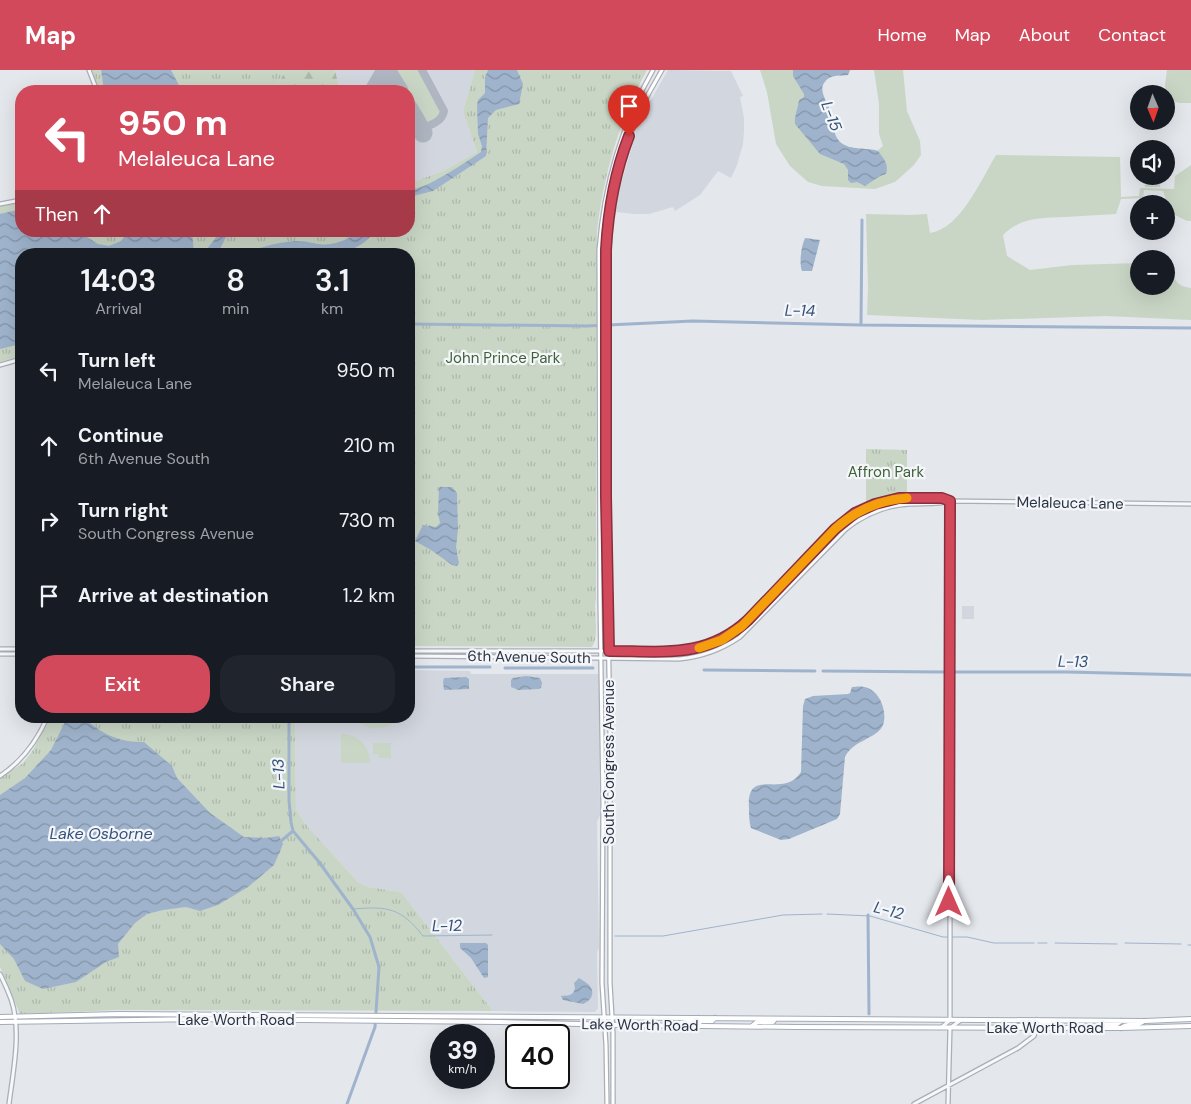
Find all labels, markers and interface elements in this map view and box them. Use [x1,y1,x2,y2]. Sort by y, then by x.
text: Map [25,20,76,51]
text: Home [877,23,927,47]
text: Map [955,23,991,47]
text: About [1019,23,1070,47]
text: Contact [1098,23,1166,47]
pin [608,85,650,136]
north arrow [1130,85,1175,130]
map controls [1130,85,1175,295]
icon: arrive [615,92,643,120]
water label: L-15 [816,98,847,134]
text: 950 m [118,100,228,146]
icon: left [35,105,100,170]
button: sound [1130,140,1175,185]
text: Melaleuca Lane [118,144,275,173]
button: + [1130,195,1175,240]
icon: ahead [88,200,116,228]
text: Then [35,202,78,227]
button: − [1130,250,1175,295]
text: 14:03 [81,261,156,300]
text: 8 [226,261,245,300]
text: 3.1 [315,261,349,300]
text: Arrival [95,298,142,319]
text: min [222,298,249,319]
text: km [321,298,343,319]
water label: L-14 [784,300,816,321]
text: Turn left [78,348,156,373]
park label: John Prince Park [446,348,561,368]
icon: left [35,357,63,385]
text: 950 m [336,358,395,383]
text: Melaleuca Lane [78,373,192,394]
text: Continue [78,423,164,448]
icon: ahead [35,432,63,460]
text: 210 m [343,433,395,458]
text: 6th Avenue South [78,448,210,469]
park label: Affron Park [848,462,925,482]
street label: Melaleuca Lane [1016,492,1124,514]
text: Turn right [78,498,168,523]
icon: right [35,507,63,535]
text: 730 m [339,508,395,533]
text: South Congress Avenue [78,523,254,544]
icon: arrive [35,582,63,610]
text: Arrive at destination [78,583,269,608]
text: 1.2 km [343,583,395,608]
street label: 6th Avenue South [467,646,591,668]
water label: L-13 [1058,651,1088,672]
button: Exit [35,655,210,713]
button: Share [220,655,395,713]
street label: South Congress Avenue [599,679,619,845]
water label: L-13 [267,758,290,790]
water label: Lake Osborne [49,823,153,844]
position arrow [922,875,974,927]
water label: L-12 [871,896,906,925]
water label: L-12 [432,915,462,936]
street label: Lake Worth Road [177,1010,295,1030]
street label: Lake Worth Road [581,1014,699,1036]
street label: Lake Worth Road [986,1018,1104,1038]
speed limit sign: 40 [505,1024,570,1089]
text: 39 [447,1034,478,1067]
text: km/h [448,1061,477,1077]

